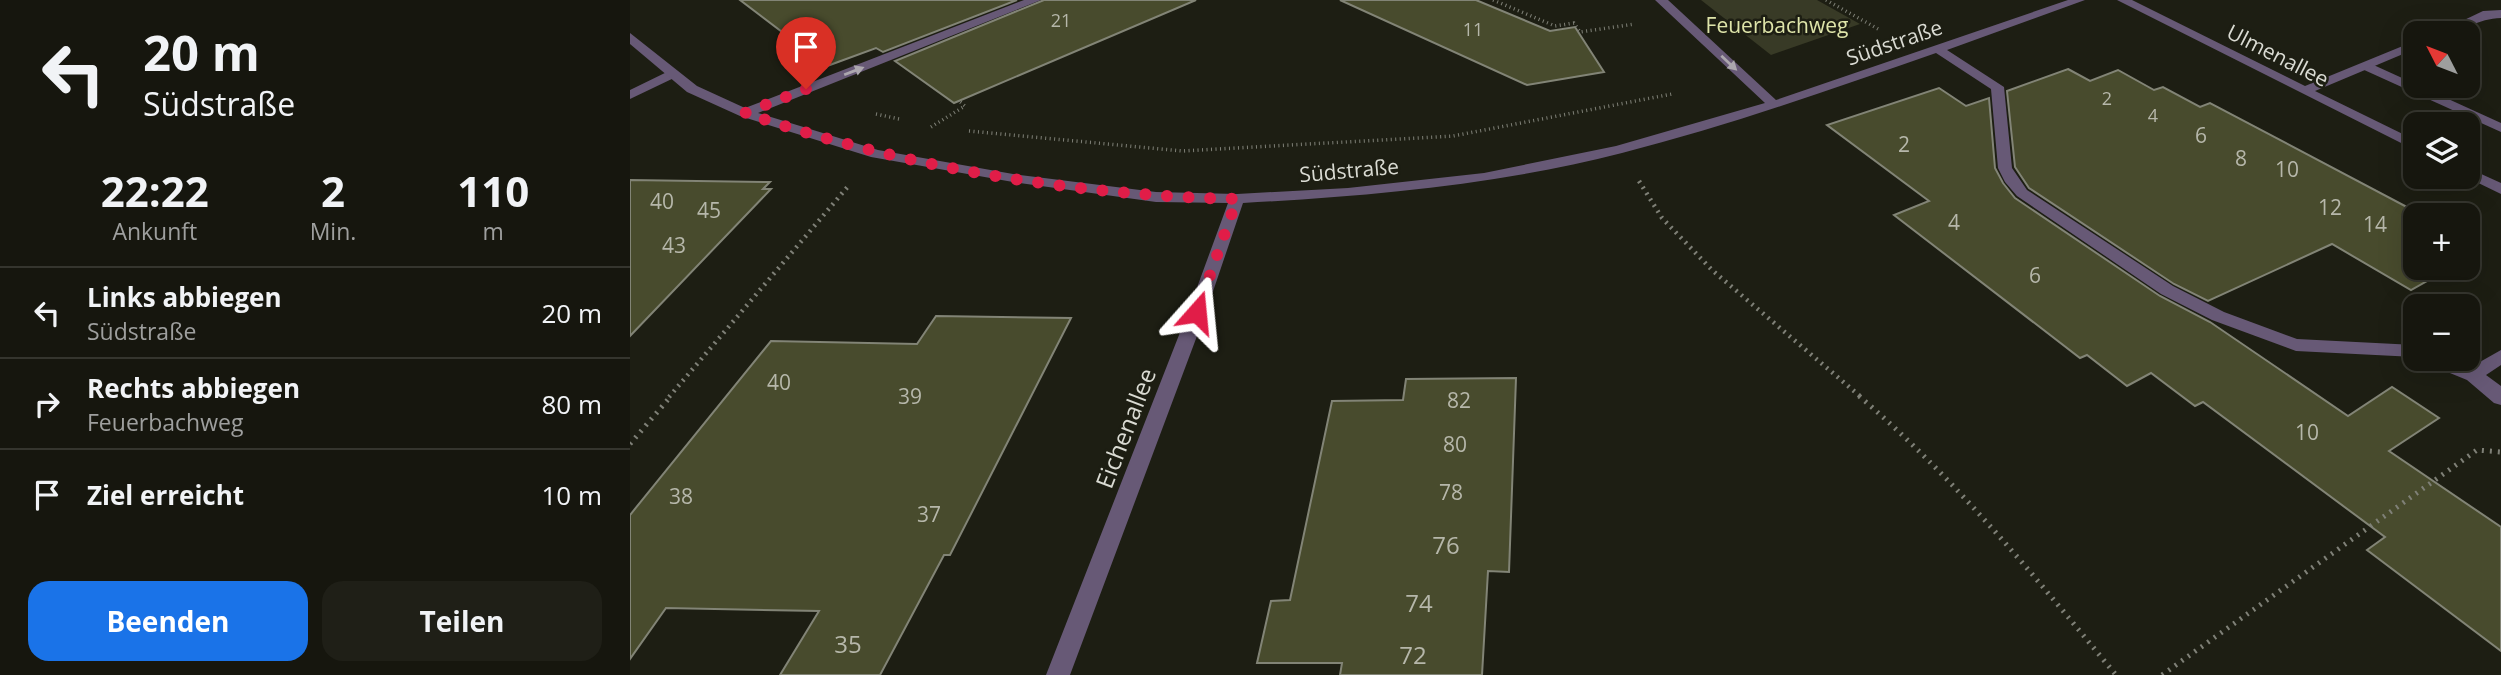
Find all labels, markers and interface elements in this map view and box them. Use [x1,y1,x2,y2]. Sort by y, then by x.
house number: 21 [1051,8,1071,32]
park label: Feuerbachweg [1706,11,1848,39]
street label: Südstraße [1842,13,1946,71]
pin [776,17,836,89]
house number: 11 [1463,17,1483,41]
street label: Ulmenallee [2222,17,2334,93]
text: 20 m [143,19,260,85]
north arrow [2403,21,2480,98]
map controls [2403,21,2480,371]
icon: left [28,28,119,119]
icon: arrive [787,28,825,66]
one-way arrow [1720,55,1737,71]
one-way arrow [844,65,865,76]
text: Südstraße [143,82,295,125]
house number: 2 [2102,86,2112,110]
house number: 4 [2148,103,2158,127]
button: layers [2403,112,2480,189]
house number: 6 [2195,121,2207,149]
house number: 2 [1898,130,1910,158]
house number: 8 [2235,144,2247,172]
street label: Südstraße [1298,152,1400,188]
house number: 10 [2275,155,2299,183]
text: 22:22 [101,162,209,219]
text: 2 [321,162,345,219]
text: 110 [457,162,529,219]
house number: 40 [650,187,674,215]
house number: 12 [2318,193,2342,221]
house number: 45 [697,196,721,224]
button: + [2403,203,2480,280]
house number: 4 [1948,208,1960,236]
house number: 14 [2363,210,2387,238]
text: Ankunft [112,215,197,247]
text: Min. [310,215,356,247]
text: m [483,215,504,247]
house number: 43 [662,231,686,259]
house number: 6 [2029,261,2041,289]
position arrow [1160,275,1234,349]
text: Links abbiegen [87,279,282,315]
icon: left [28,294,66,332]
button: − [2403,294,2480,371]
text: 20 m [541,295,602,331]
text: Südstraße [87,315,196,347]
street label: Eichenallee [1087,363,1163,493]
house number: 40 [767,368,791,396]
text: Rechts abbiegen [87,370,300,406]
house number: 39 [898,382,922,410]
icon: right [28,385,66,423]
text: 80 m [541,386,602,422]
house number: 82 [1447,386,1471,414]
text: Feuerbachweg [87,406,243,438]
house number: 10 [2295,418,2319,446]
house number: 80 [1443,430,1467,458]
icon: arrive [28,476,66,514]
text: Ziel erreicht [87,477,244,513]
text: 10 m [541,477,602,513]
house number: 78 [1439,478,1463,506]
house number: 38 [669,482,693,510]
house number: 37 [917,500,941,528]
house number: 76 [1432,528,1460,561]
button: Beenden [28,581,308,661]
button: Teilen [322,581,602,661]
house number: 74 [1405,586,1433,619]
house number: 35 [834,627,862,660]
house number: 72 [1399,638,1427,671]

